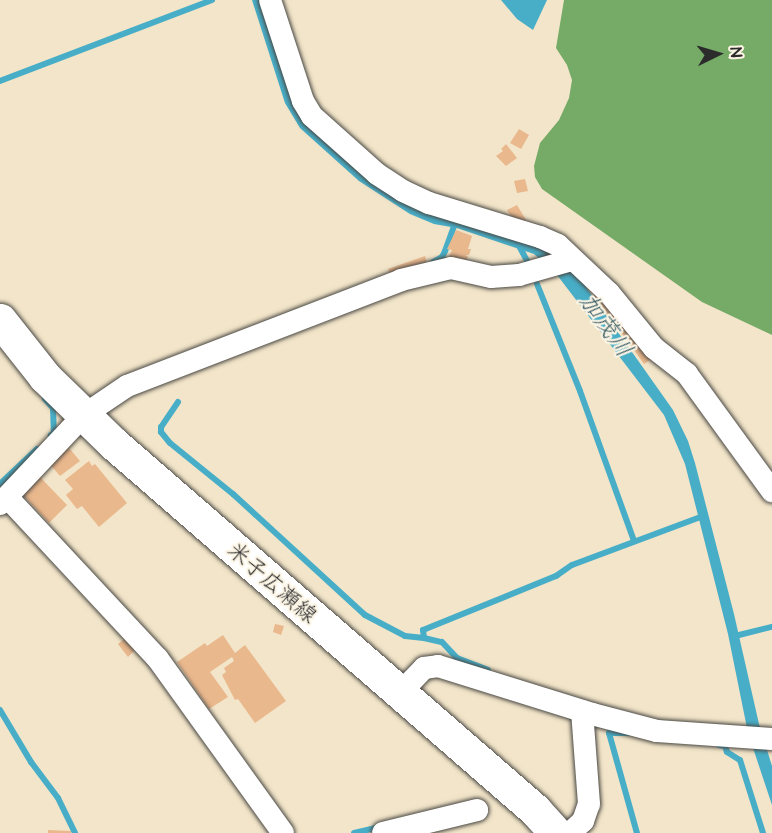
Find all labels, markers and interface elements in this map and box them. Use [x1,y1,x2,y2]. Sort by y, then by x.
north arrow [688,24,748,84]
text: N [725,46,747,58]
water label: 加茂川 [572,288,638,364]
street label: 米子広瀬線 [222,537,322,629]

